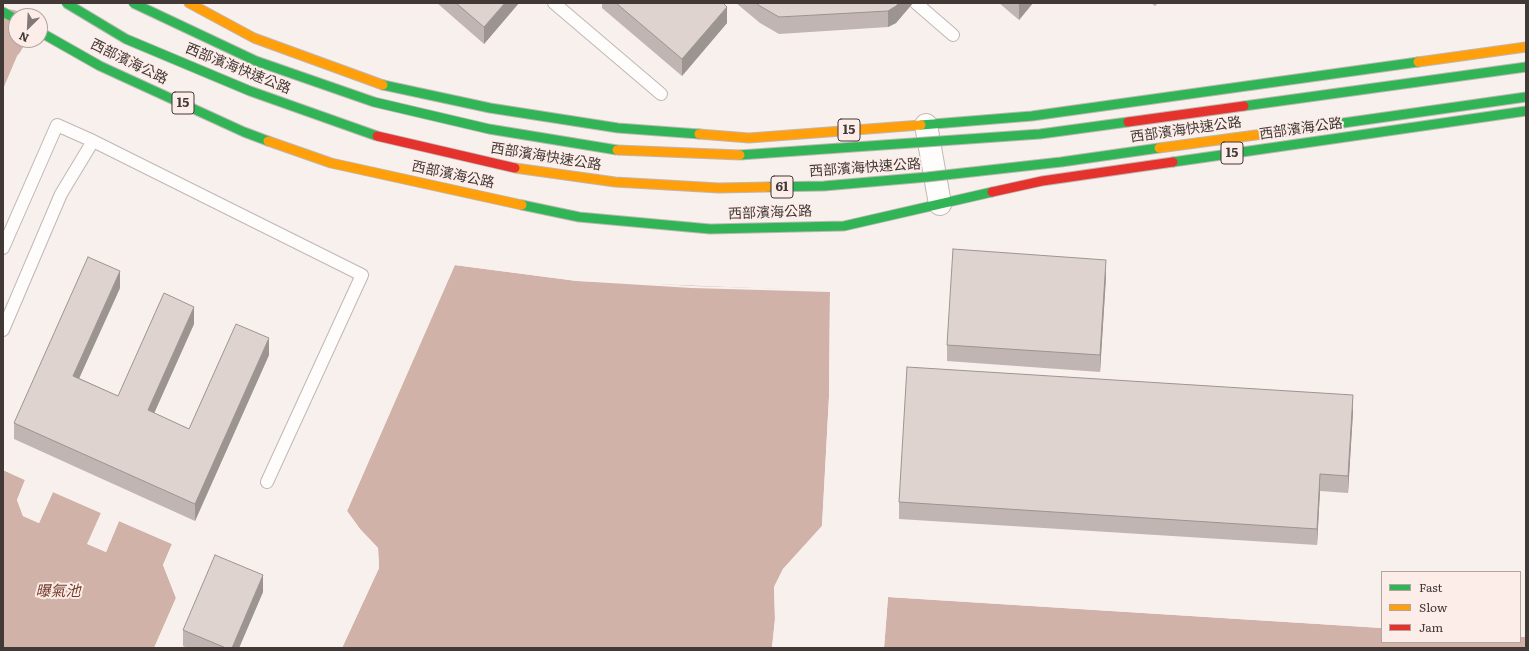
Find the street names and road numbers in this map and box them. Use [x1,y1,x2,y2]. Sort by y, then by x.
street label: 西部濱海公路 [88,36,170,88]
street label: 西部濱海快速公路 [183,40,293,98]
road number: 15 [172,92,194,114]
street label: 西部濱海快速公路 [1129,114,1243,146]
street label: 西部濱海公路 [1258,115,1344,143]
road number: 15 [838,119,860,141]
street label: 西部濱海快速公路 [489,140,603,174]
road number: 15 [1221,142,1243,164]
street label: 西部濱海快速公路 [809,156,921,180]
street label: 西部濱海公路 [410,158,496,192]
road number: 61 [771,176,793,198]
street label: 西部濱海公路 [728,203,812,223]

